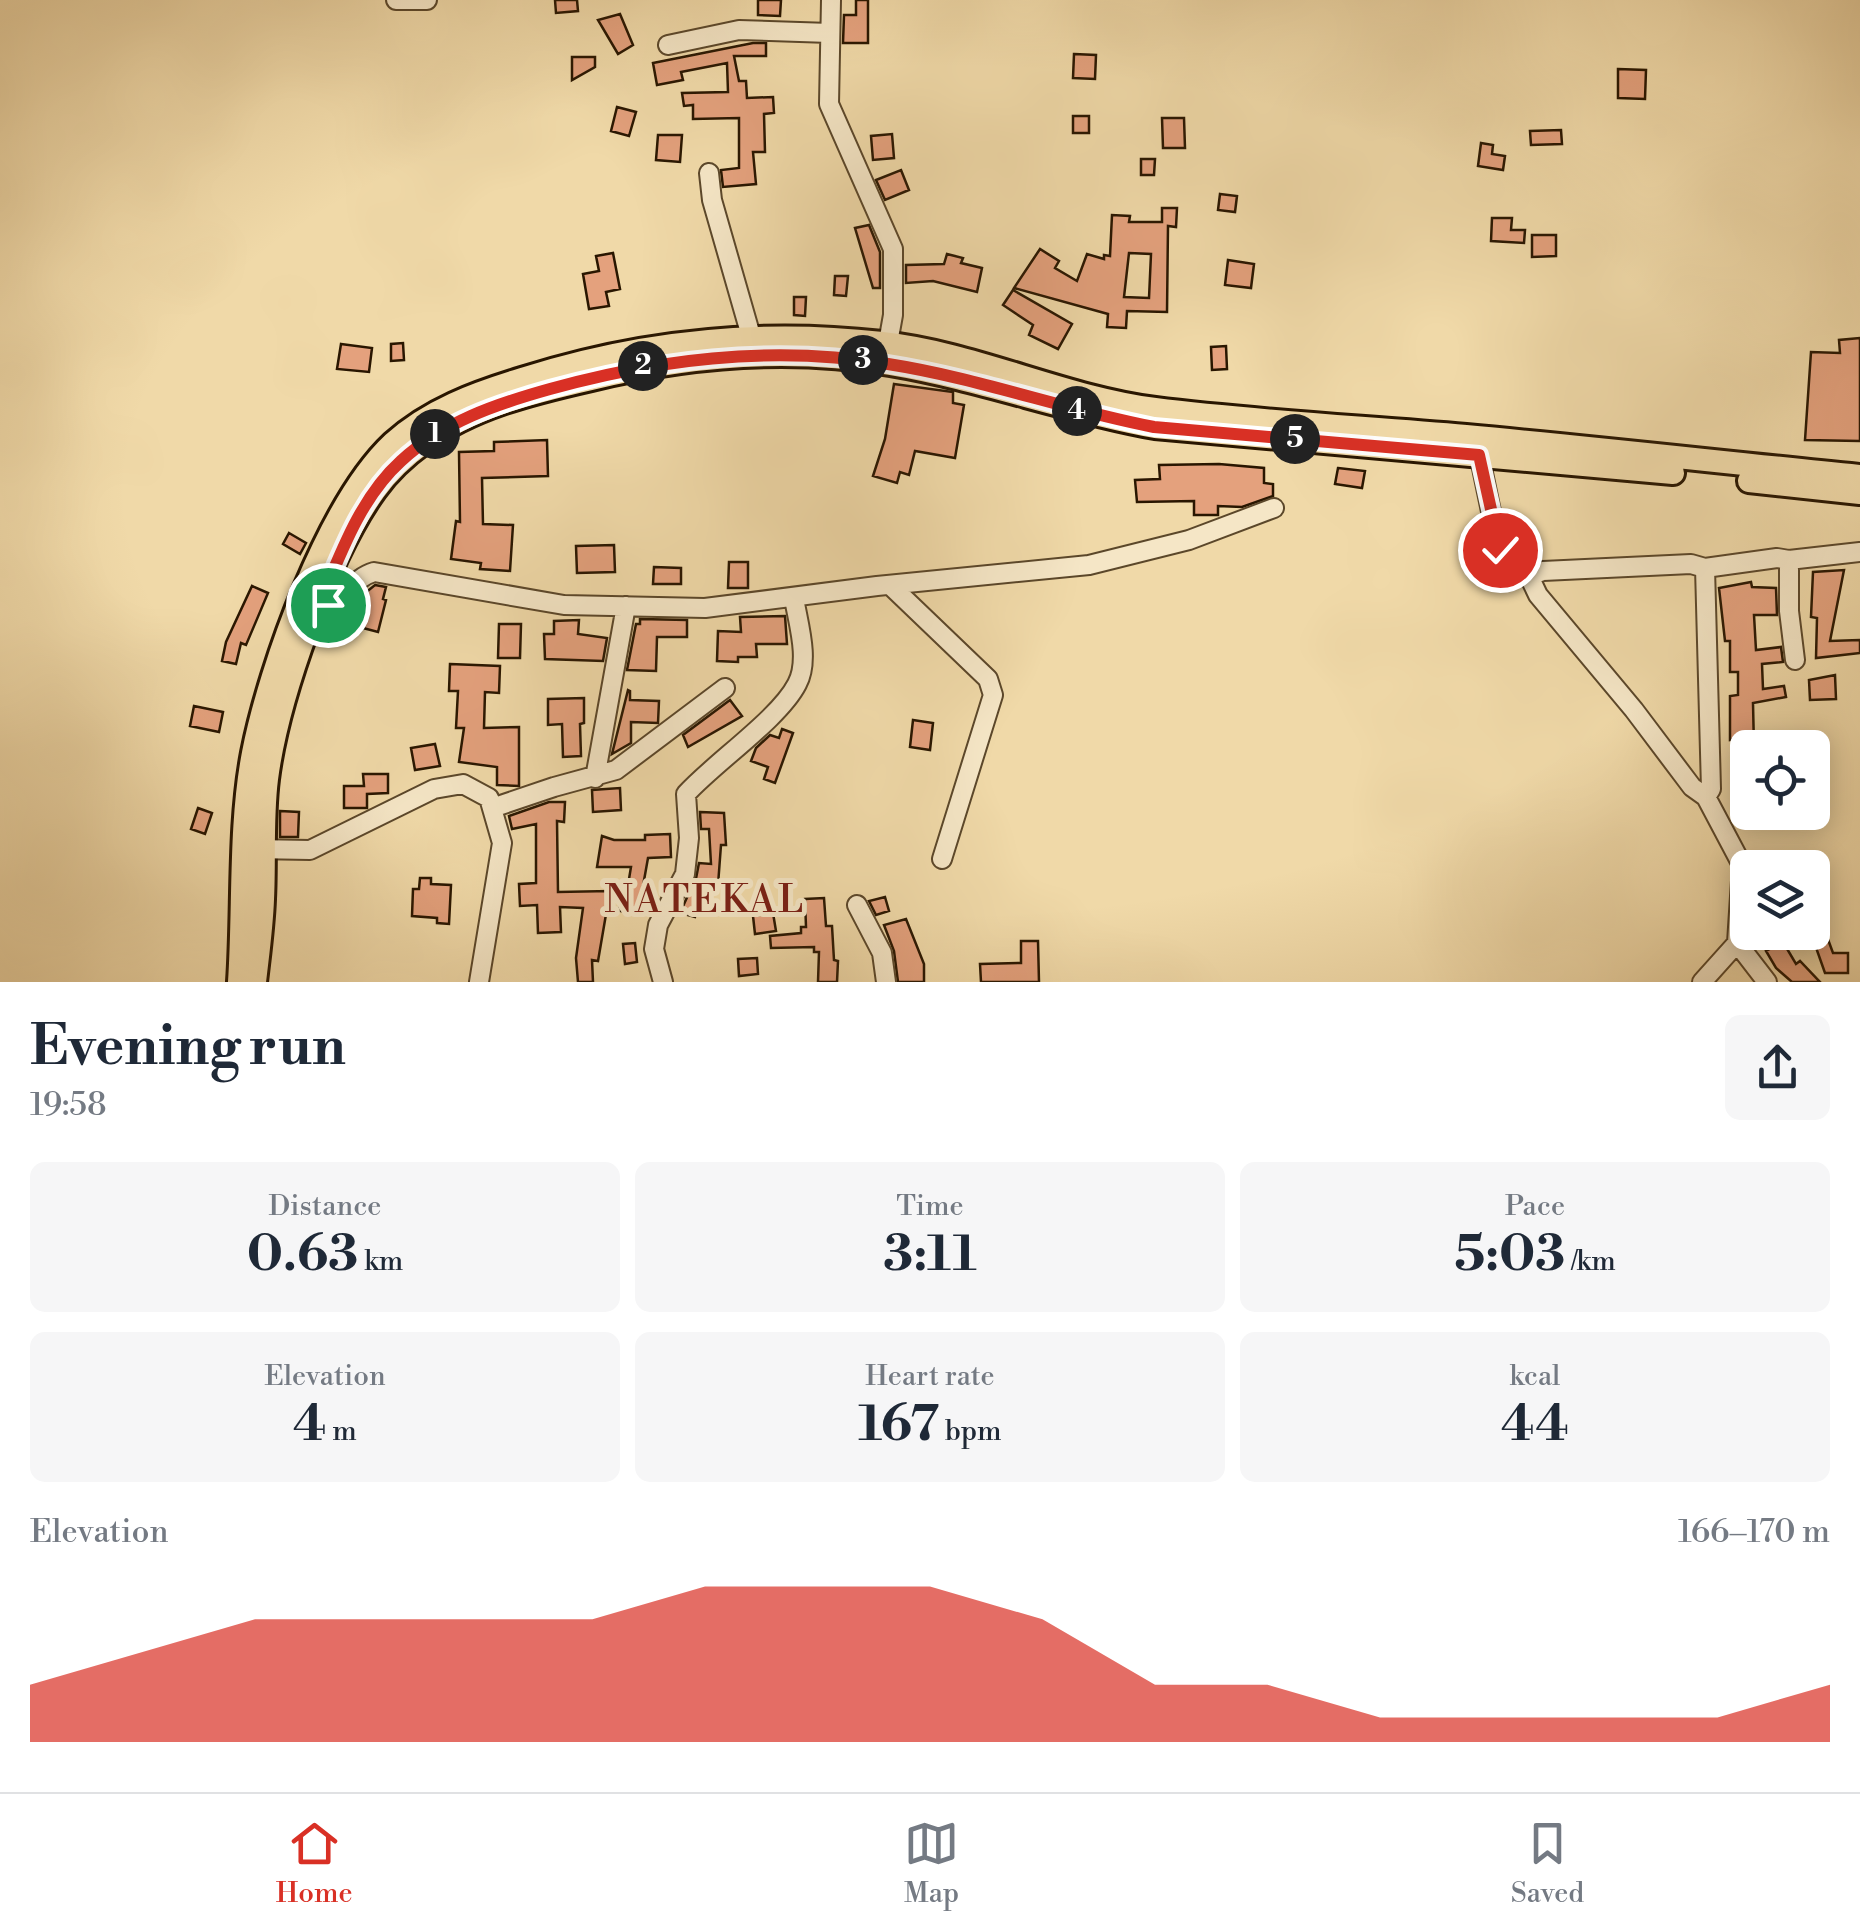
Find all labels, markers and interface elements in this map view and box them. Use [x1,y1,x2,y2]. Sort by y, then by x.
pin: 3 [838,335,888,385]
pin: 2 [618,341,668,391]
text: 3 [855,342,871,377]
text: 2 [634,348,652,383]
pin: 4 [1052,386,1102,436]
text: 4 [1068,393,1086,428]
pin: 1 [410,409,460,459]
pin: 5 [1270,414,1320,464]
text: 1 [428,416,442,451]
text: 5 [1286,421,1304,456]
pin [1458,508,1543,593]
icon: check [1473,523,1528,578]
pin [286,563,371,648]
icon: arrive [301,578,356,633]
map controls [1730,730,1830,950]
button: locate [1730,730,1830,830]
button: layers [1730,850,1830,950]
district label: NATEKAL [604,877,806,924]
text: Evening run [30,1013,346,1082]
button: share [1725,1015,1830,1120]
text: 19:58 [30,1085,107,1125]
text: Distance [269,1189,381,1224]
text: Time [896,1189,964,1224]
text: Pace [1505,1189,1565,1224]
text: 0.63 [247,1224,358,1286]
text: 3:11 [883,1224,977,1286]
text: 5:03 [1454,1224,1565,1286]
text: km [358,1244,403,1279]
text: /km [1565,1244,1616,1279]
text: Elevation [264,1359,386,1394]
text: Heart rate [865,1359,995,1394]
text: kcal [1510,1359,1560,1394]
text: 4 [293,1394,327,1456]
text: 167 [858,1394,939,1456]
text: 44 [1501,1394,1569,1456]
text: m [327,1414,357,1449]
text: bpm [939,1414,1002,1449]
text: Elevation [30,1512,169,1552]
text: 166–170 m [1678,1512,1830,1552]
tab: Home [276,1816,353,1911]
tab: Map [904,1816,959,1911]
tab: Saved [1511,1816,1584,1911]

